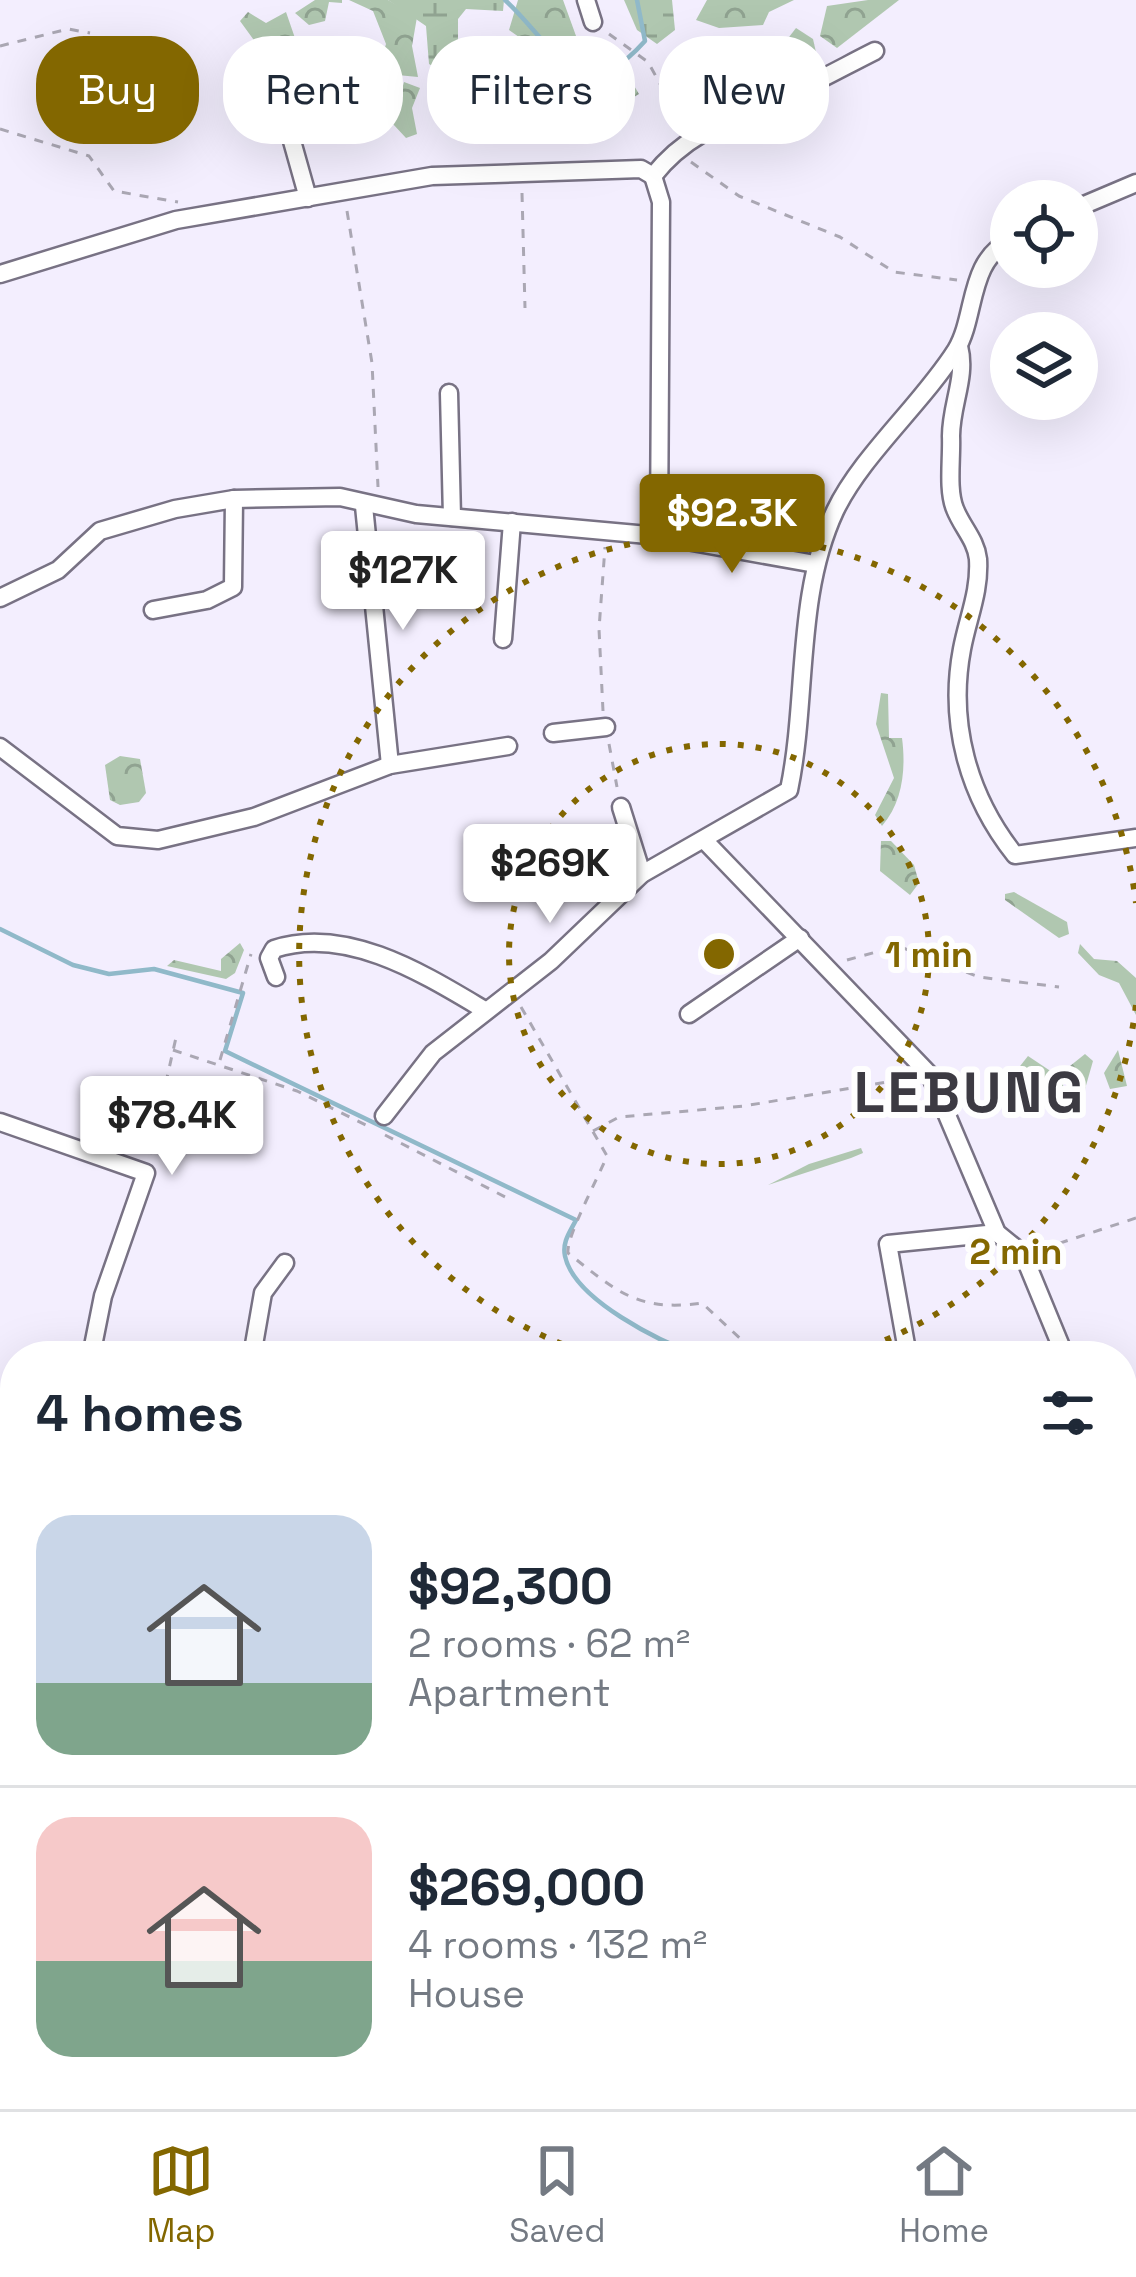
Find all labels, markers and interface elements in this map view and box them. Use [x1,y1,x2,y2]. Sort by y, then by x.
chip: Buy [36,36,199,144]
chip: Rent [223,36,403,144]
chip: Filters [427,36,635,144]
chip: New [659,36,829,144]
map controls [990,180,1098,420]
button: locate [990,180,1098,288]
button: layers [990,312,1098,420]
pin: $92.3K [634,474,830,576]
text: $92.3K [667,488,797,537]
pin: $127K [319,531,487,633]
text: $127K [348,545,458,594]
pin: $269K [466,824,634,926]
text: $269K [490,838,610,887]
text: 1 min [885,932,973,978]
centre of rings [698,933,740,975]
district label: LEBUNG [854,1056,1086,1129]
pin: $78.4K [74,1076,270,1178]
text: $78.4K [107,1090,237,1139]
text: 2 min [969,1229,1063,1275]
icon: filters [1035,1380,1101,1446]
text: 4 homes [36,1381,244,1446]
text: $92,300 [408,1554,613,1619]
icon: home [132,1563,276,1707]
text: 2 rooms · 62 m² [408,1619,690,1668]
text: Apartment [408,1668,611,1717]
text: $269,000 [408,1855,645,1920]
icon: home [132,1865,276,2009]
text: 4 rooms · 132 m² [408,1920,707,1969]
text: House [408,1969,525,2018]
tab: Map [147,2138,216,2252]
tab: Saved [509,2138,606,2252]
tab: Home [899,2138,989,2252]

